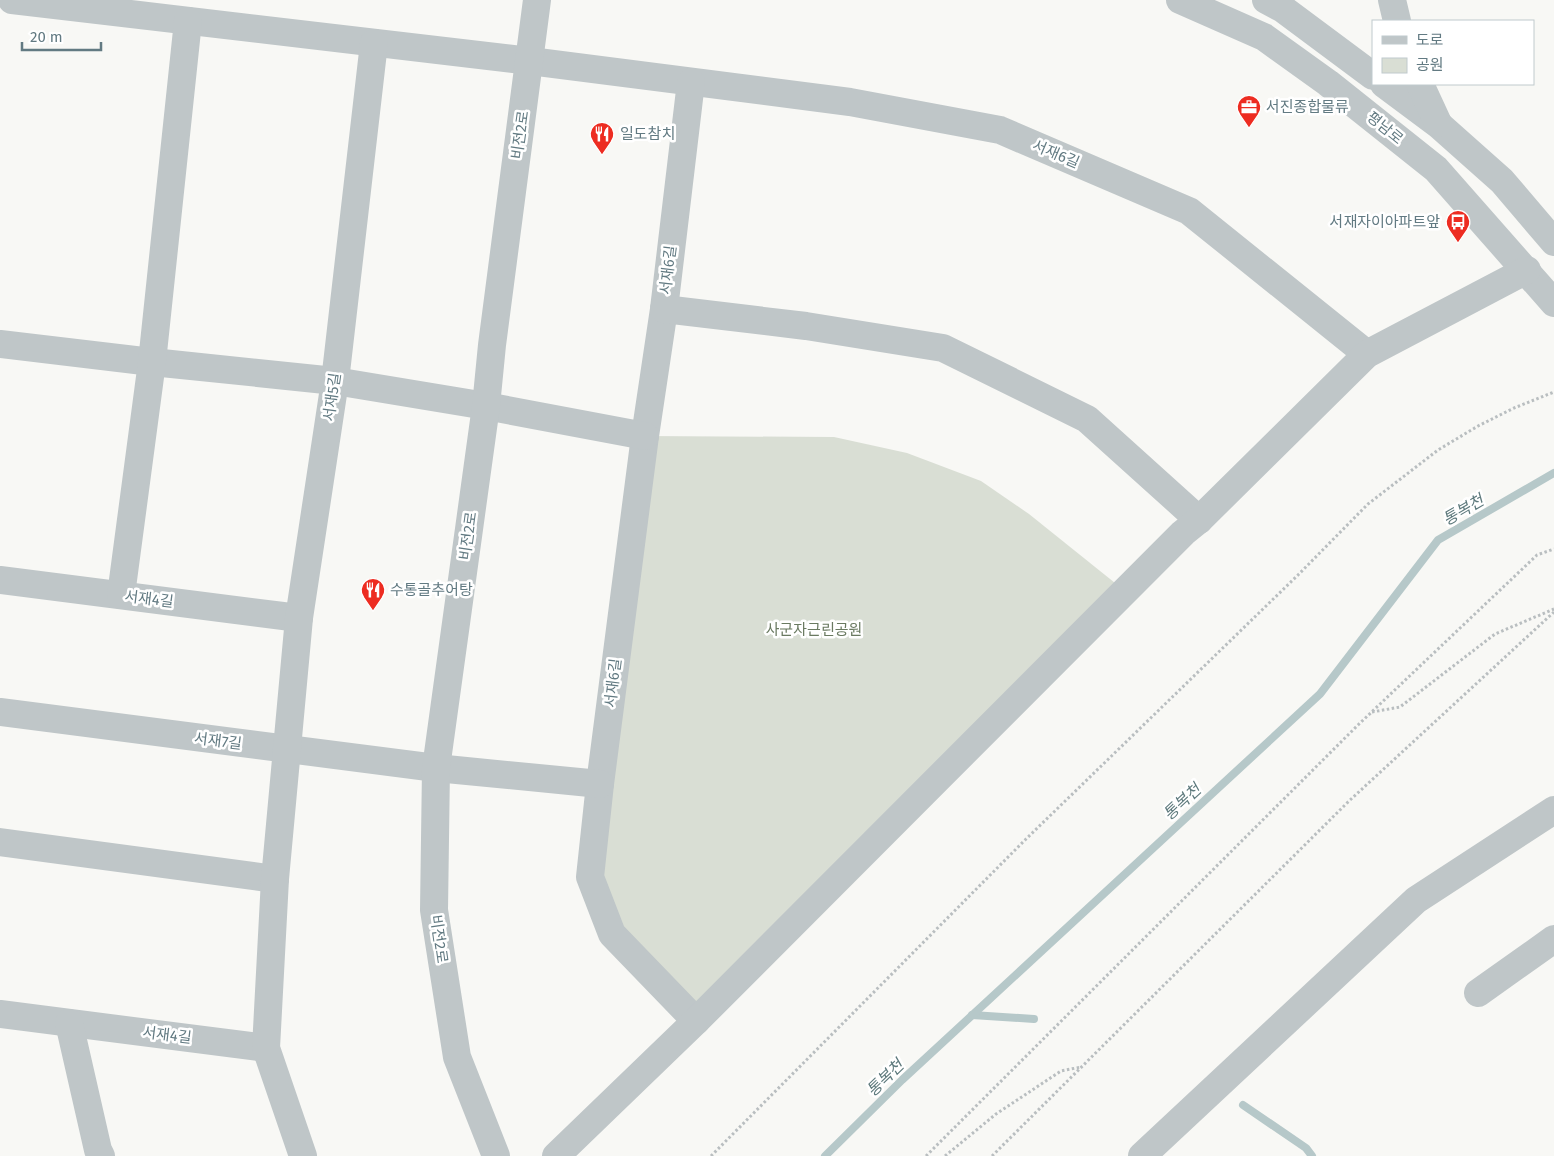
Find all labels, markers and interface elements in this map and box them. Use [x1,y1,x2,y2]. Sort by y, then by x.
scale bar [22,20,101,52]
legend [1372,20,1534,85]
text: 20 m [30,28,63,46]
text: 도로 [1416,31,1444,49]
text: 공원 [1416,56,1444,74]
office icon: 서진종합물류 [1236,94,1262,128]
place label: 서진종합물류 [1266,98,1349,116]
street label: 평남로 [1363,108,1407,148]
street label: 비전2로 [508,110,532,160]
restaurant icon: 일도참치 [589,121,615,155]
place label: 일도참치 [620,125,675,143]
street label: 서재6길 [1030,136,1082,172]
bus stop icon: 서재자이아파트앞 [1445,209,1471,243]
place label: 서재자이아파트앞 [1330,213,1440,231]
street label: 서재6길 [656,244,680,296]
street label: 서재5길 [320,372,344,422]
water label: 통복천 [1439,490,1489,529]
street label: 비전2로 [456,511,480,561]
restaurant icon: 수통골추어탕 [360,577,386,611]
place label: 수통골추어탕 [390,581,473,599]
street label: 서재4길 [123,587,175,611]
park label: 사군자근린공원 [766,621,862,639]
street label: 서재6길 [601,657,625,709]
street label: 서재7길 [193,729,243,753]
water label: 통복천 [1159,778,1206,824]
street label: 비전2로 [427,914,451,964]
street label: 서재4길 [141,1023,193,1047]
water label: 통복천 [863,1054,909,1100]

